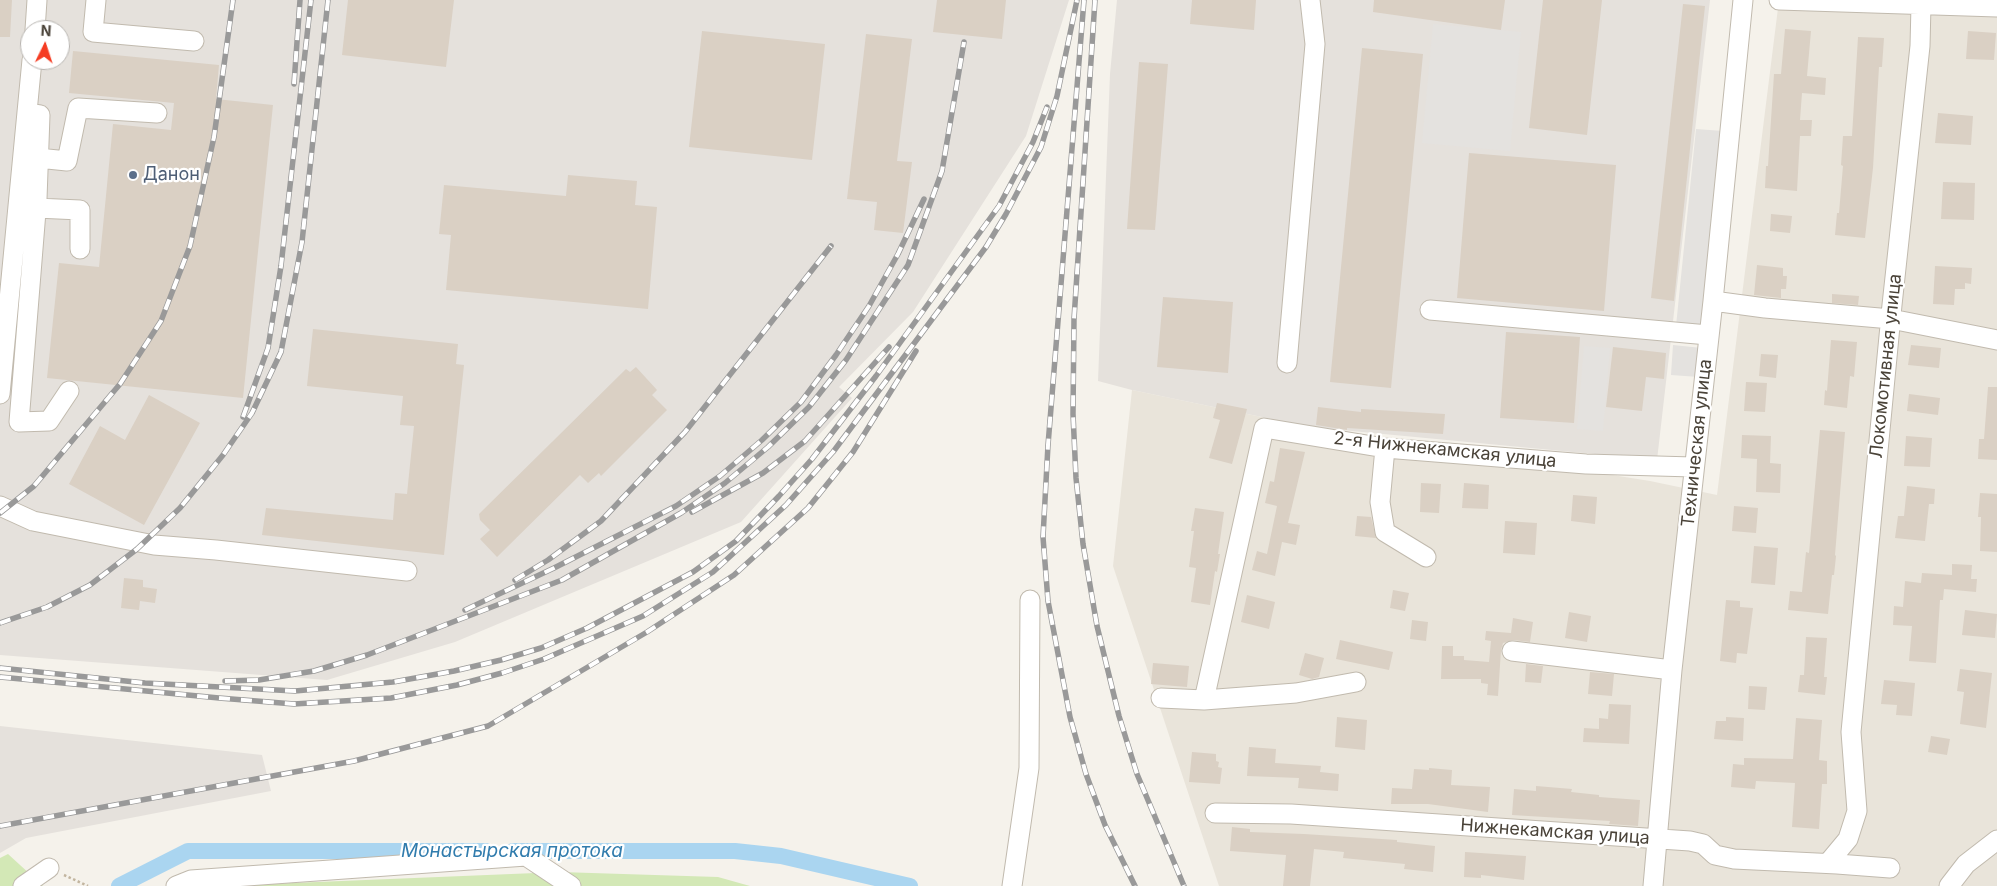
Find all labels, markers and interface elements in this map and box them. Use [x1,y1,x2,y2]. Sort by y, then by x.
north arrow [20,20,70,70]
text: N [40,22,52,39]
place label: Данон [143,164,200,186]
marker: Данон [127,169,139,181]
street label: Локомотивная улица [1866,273,1906,459]
street label: Техническая улица [1677,358,1717,528]
street label: 2-я Нижнекамская улица [1332,428,1558,472]
street label: Нижнекамская улица [1460,815,1650,849]
water label: Монастырская протока [401,840,623,862]

